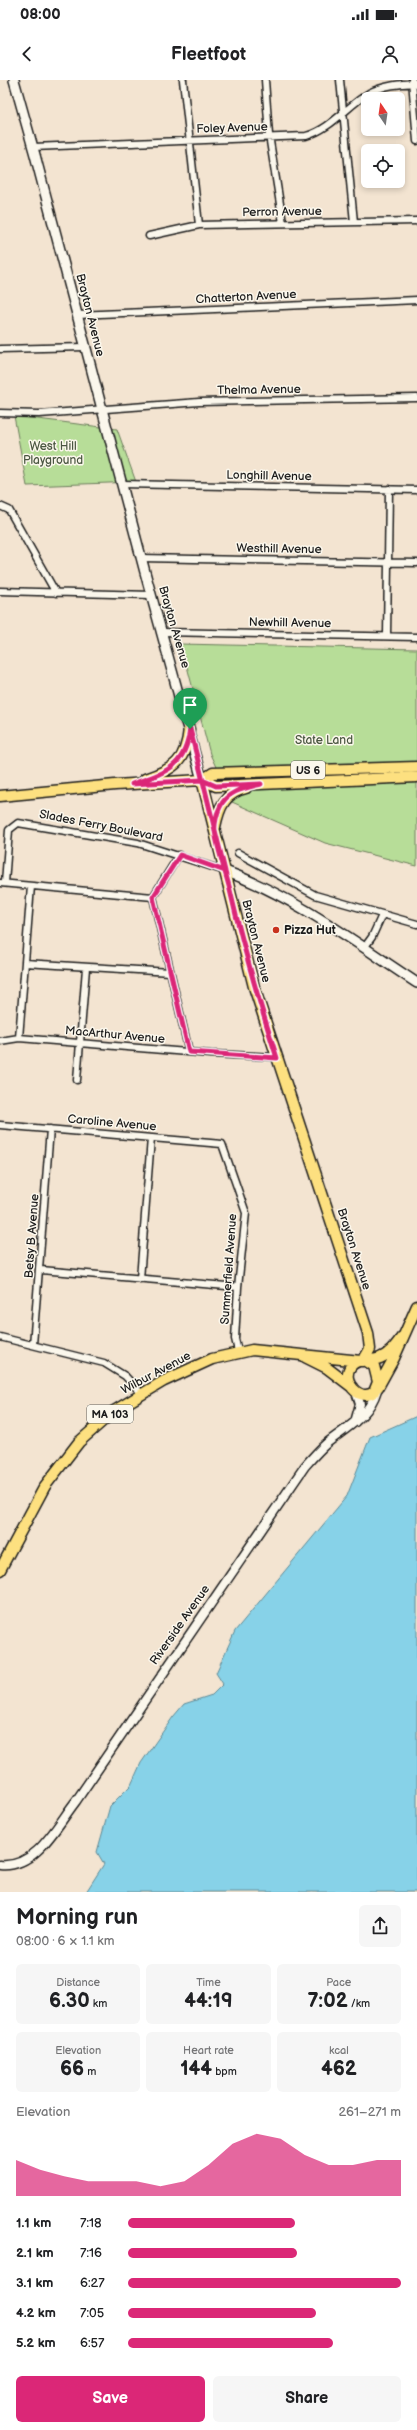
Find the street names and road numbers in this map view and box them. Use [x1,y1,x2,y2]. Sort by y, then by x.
street label: Foley Avenue [196,119,268,137]
street label: Perron Avenue [242,204,322,220]
street label: Brayton Avenue [72,272,108,358]
street label: Chatterton Avenue [195,287,297,307]
street label: Thelma Avenue [217,382,301,398]
street label: Longhill Avenue [226,468,312,484]
street label: Westhill Avenue [236,541,322,557]
street label: Brayton Avenue [155,584,193,670]
street label: Newhill Avenue [249,615,331,631]
road number: US 6 [291,761,325,779]
street label: Slades Ferry Boulevard [38,807,164,845]
street label: Brayton Avenue [238,898,274,984]
street label: MacArthur Avenue [64,1023,166,1047]
street label: Caroline Avenue [67,1112,157,1134]
street label: Betsy B Avenue [22,1193,42,1279]
street label: Brayton Avenue [334,1206,374,1292]
street label: Summerfield Avenue [218,1213,240,1325]
street label: Wilbur Avenue [118,1348,194,1398]
road number: MA 103 [87,1405,133,1423]
street label: Riverside Avenue [147,1582,213,1668]

